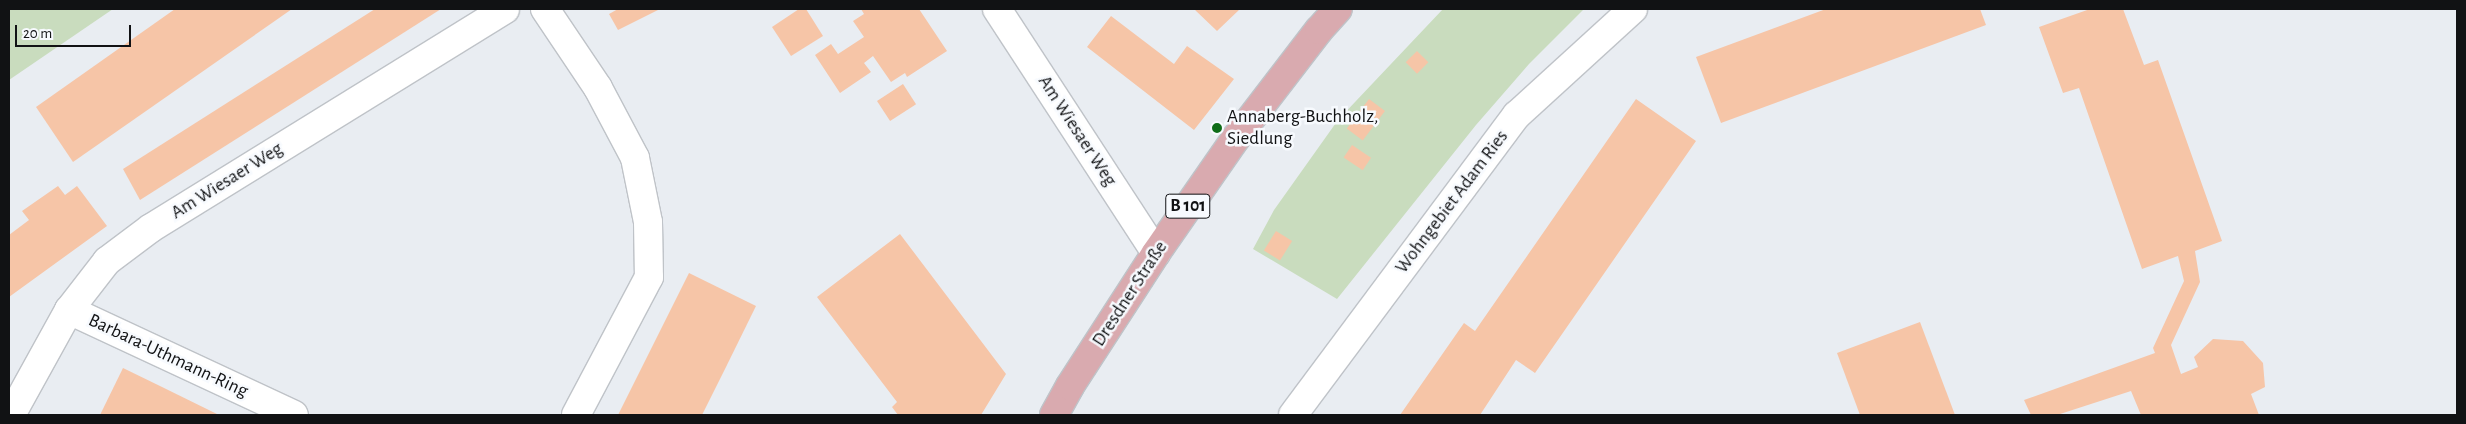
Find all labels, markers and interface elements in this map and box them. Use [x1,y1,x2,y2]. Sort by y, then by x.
scale bar [18,15,134,47]
text: 20 m [23,26,52,41]
street label: Am Wiesaer Weg [1033,71,1121,191]
place label: Annaberg-Buchholz, Siedlung [1227,106,1378,150]
marker: Annaberg-Buchholz, Siedlung [1211,122,1223,134]
street label: Wohngebiet Adam Ries [1391,126,1513,278]
street label: Am Wiesaer Weg [167,138,287,224]
road number: B 101 [1164,190,1212,222]
street label: Dresdner Straße [1088,237,1172,351]
street label: Barbara-Uthmann-Ring [85,309,251,403]

